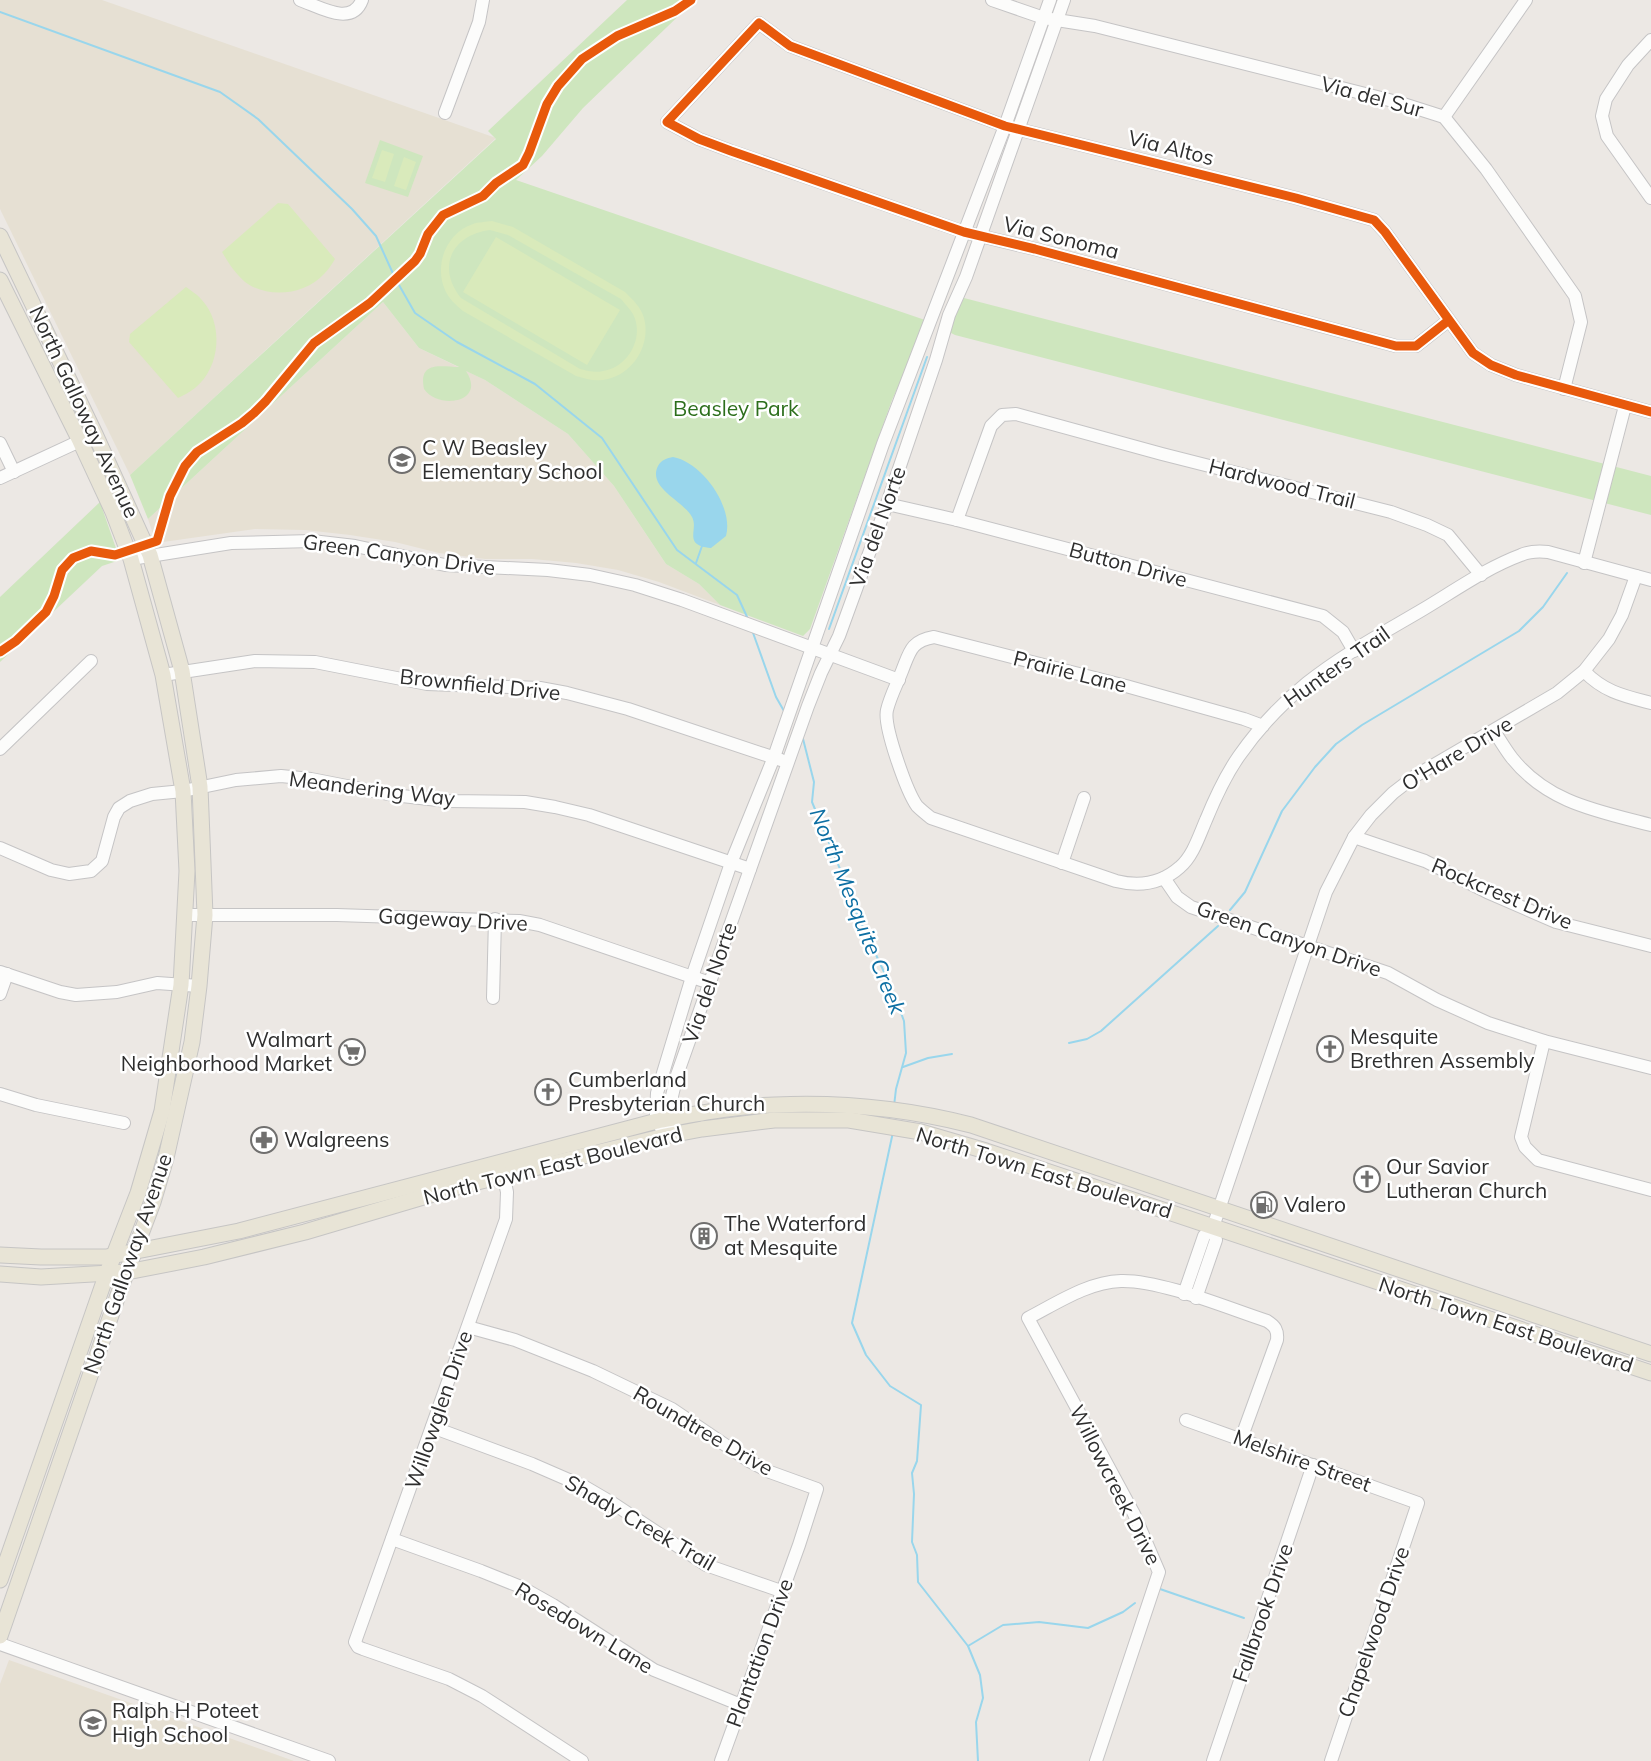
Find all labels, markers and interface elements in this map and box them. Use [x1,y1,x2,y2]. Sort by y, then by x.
street label: Via del Sur [1318,70,1427,122]
street label: Via Altos [1125,124,1217,170]
street label: Via Sonoma [1001,210,1122,264]
street label: North Galloway Avenue [24,301,146,522]
park label: Beasley Park [673,395,799,421]
place label: C W Beasley Elementary School [422,434,603,484]
school or university icon: C W Beasley Elementary School [387,445,417,475]
street label: Hardwood Trail [1206,452,1358,514]
street label: Via del Norte [843,463,911,591]
street label: Green Canyon Drive [301,528,497,580]
street label: Button Drive [1066,536,1190,592]
street label: Hunters Trail [1278,620,1395,712]
street label: Prairie Lane [1011,644,1130,698]
street label: Brownfield Drive [398,663,562,705]
street label: O'Hare Drive [1396,710,1517,796]
street label: Meandering Way [288,765,457,811]
water label: North Mesquite Creek [804,804,912,1019]
street label: Rockcrest Drive [1428,852,1577,934]
street label: Green Canyon Drive [1193,894,1385,982]
street label: Gageway Drive [378,902,529,936]
street label: Via del Norte [676,919,742,1047]
place label: Mesquite Brethren Assembly [1350,1023,1534,1073]
place label: Walmart Neighborhood Market [121,1026,332,1076]
church icon: Mesquite Brethren Assembly [1315,1034,1345,1064]
supermarket icon: Walmart Neighborhood Market [337,1037,367,1067]
place label: Cumberland Presbyterian Church [568,1066,765,1116]
church icon: Cumberland Presbyterian Church [533,1077,563,1107]
street label: North Town East Boulevard [420,1120,685,1210]
street label: North Town East Boulevard [913,1121,1175,1223]
pharmacy icon: Walgreens [249,1125,279,1155]
place label: Walgreens [284,1126,389,1152]
street label: North Galloway Avenue [77,1150,177,1377]
place label: Our Savior Lutheran Church [1386,1153,1547,1203]
church icon: Our Savior Lutheran Church [1352,1164,1382,1194]
fuel station icon: Valero [1249,1190,1279,1220]
place label: Valero [1284,1191,1346,1217]
place label: The Waterford at Mesquite [724,1210,866,1260]
building icon: The Waterford at Mesquite [689,1221,719,1251]
street label: North Town East Boulevard [1376,1271,1637,1378]
street label: Willowglen Drive [399,1327,477,1492]
street label: Roundtree Drive [629,1380,778,1481]
street label: Willowcreek Drive [1064,1400,1167,1569]
street label: Melshire Street [1230,1423,1375,1497]
street label: Shady Creek Trail [561,1469,720,1576]
street label: Fallbrook Drive [1226,1540,1298,1685]
street label: Chapelwood Drive [1332,1543,1415,1721]
street label: Plantation Drive [720,1575,798,1731]
street label: Rosedown Lane [511,1576,658,1679]
place label: Ralph H Poteet High School [112,1697,259,1747]
school or university icon: Ralph H Poteet High School [78,1708,108,1738]

